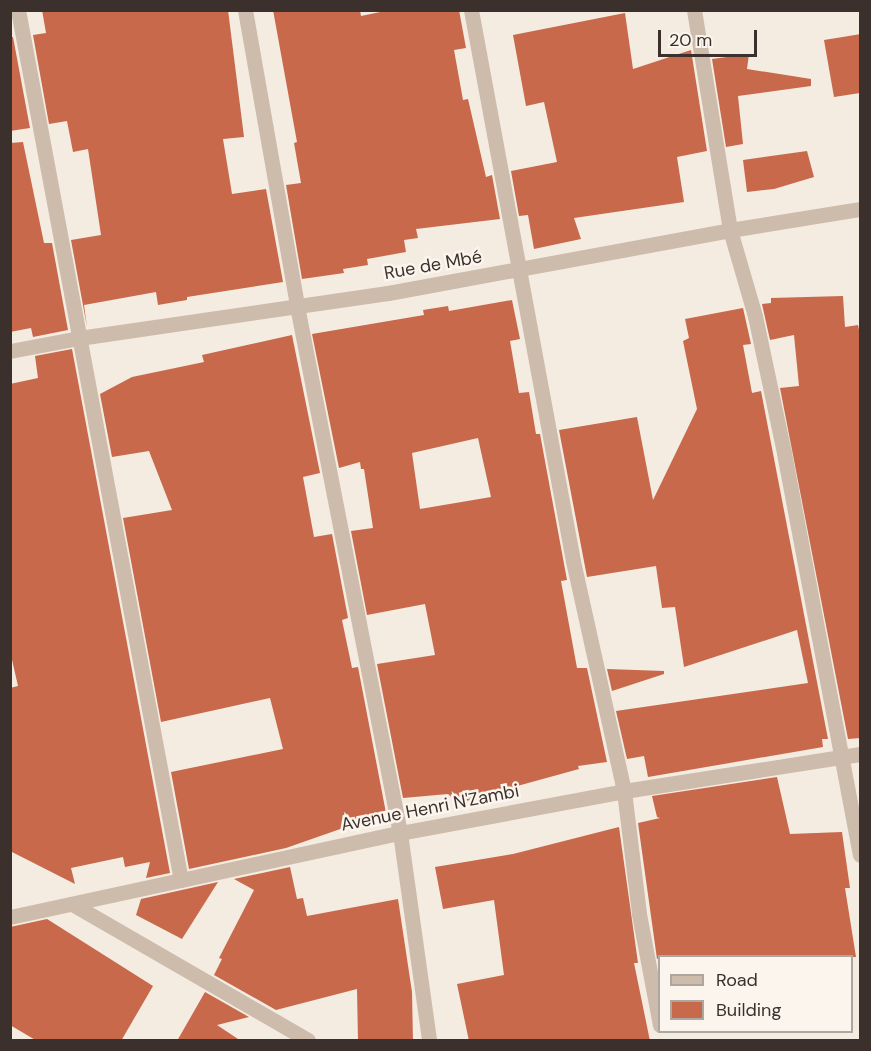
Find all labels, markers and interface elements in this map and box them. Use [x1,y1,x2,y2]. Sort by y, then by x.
scale bar [661,18,760,56]
text: 20 m [669,28,712,52]
street label: Rue de Mbé [382,246,484,284]
street label: Avenue Henri N'Zambi [339,780,521,836]
legend [658,955,853,1033]
text: Road [716,968,758,992]
text: Building [716,998,781,1022]

